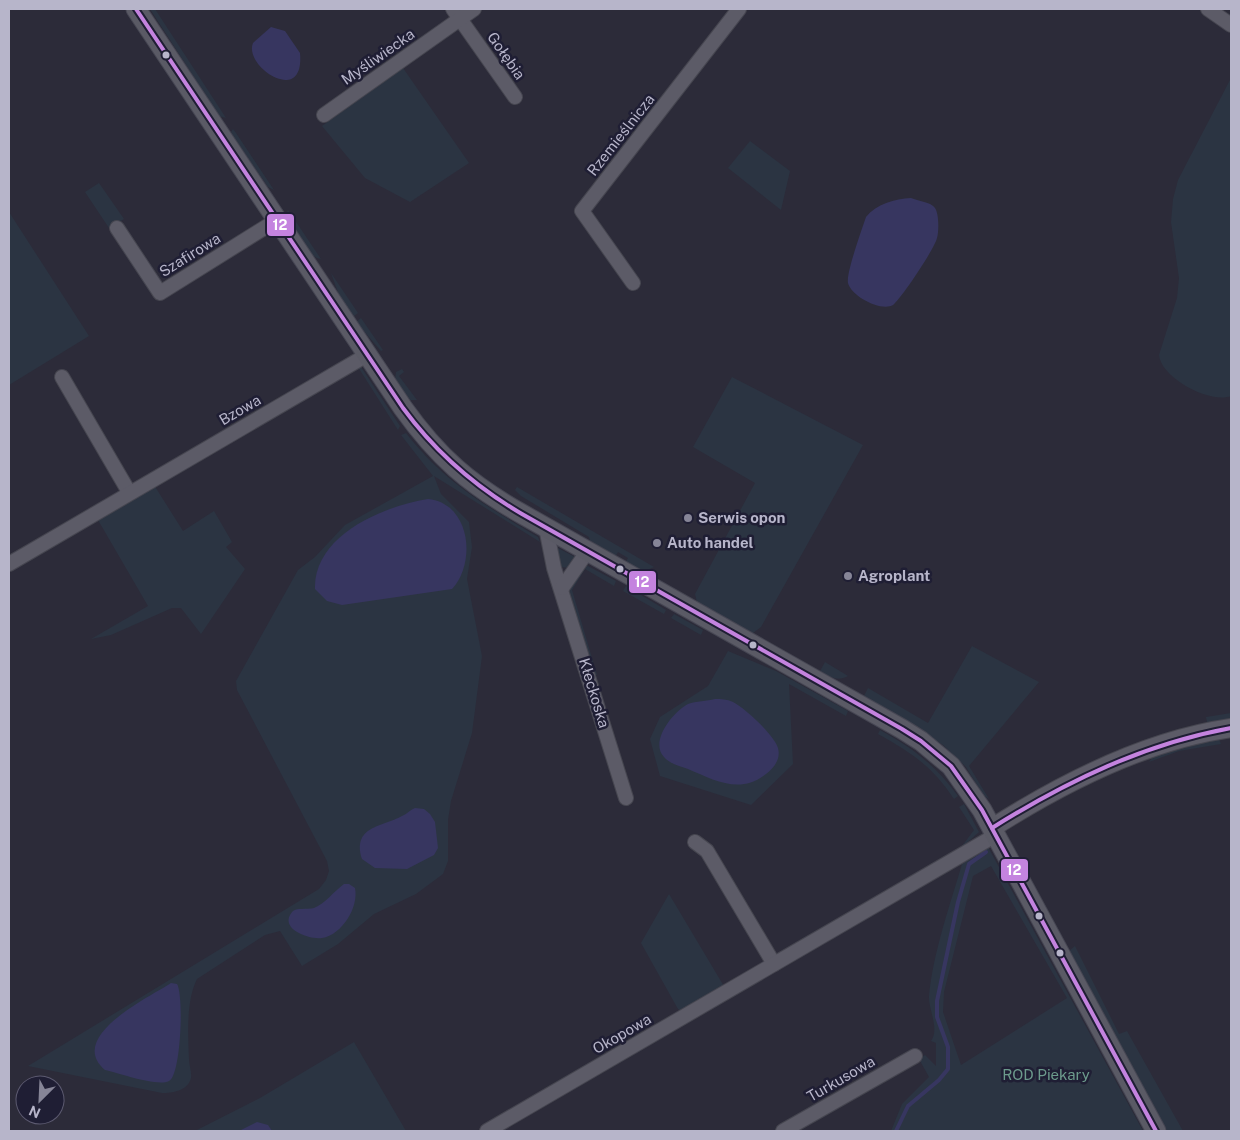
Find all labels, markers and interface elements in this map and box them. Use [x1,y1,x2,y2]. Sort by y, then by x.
street label: Myśliwiecka [338,25,418,88]
street label: Gołębia [484,29,529,83]
unlabelled marker [161,50,171,60]
street label: Rzemieślnicza [583,91,658,179]
line badge: 12 [266,213,295,237]
text: 12 [273,217,288,233]
street label: Szafirowa [156,229,223,280]
street label: Bzowa [216,391,264,428]
place label: Serwis opon [698,509,786,526]
marker: Serwis opon [682,512,694,524]
place label: Auto handel [667,534,754,551]
marker: Auto handel [651,537,663,549]
unlabelled marker [615,564,625,574]
place label: Agroplant [858,567,930,584]
line badge: 12 [628,570,657,594]
marker: Agroplant [842,570,854,582]
text: 12 [635,574,650,590]
unlabelled marker [748,640,758,650]
street label: Kłeckoska [576,656,613,730]
line badge: 12 [1000,858,1029,882]
text: 12 [1007,862,1022,878]
unlabelled marker [1034,911,1044,921]
unlabelled marker [1055,948,1065,958]
street label: Okopowa [590,1010,654,1057]
street label: Turkusowa [804,1052,878,1105]
park label: ROD Piekary [1002,1066,1090,1083]
north arrow [15,1075,65,1125]
text: N [26,1102,43,1121]

